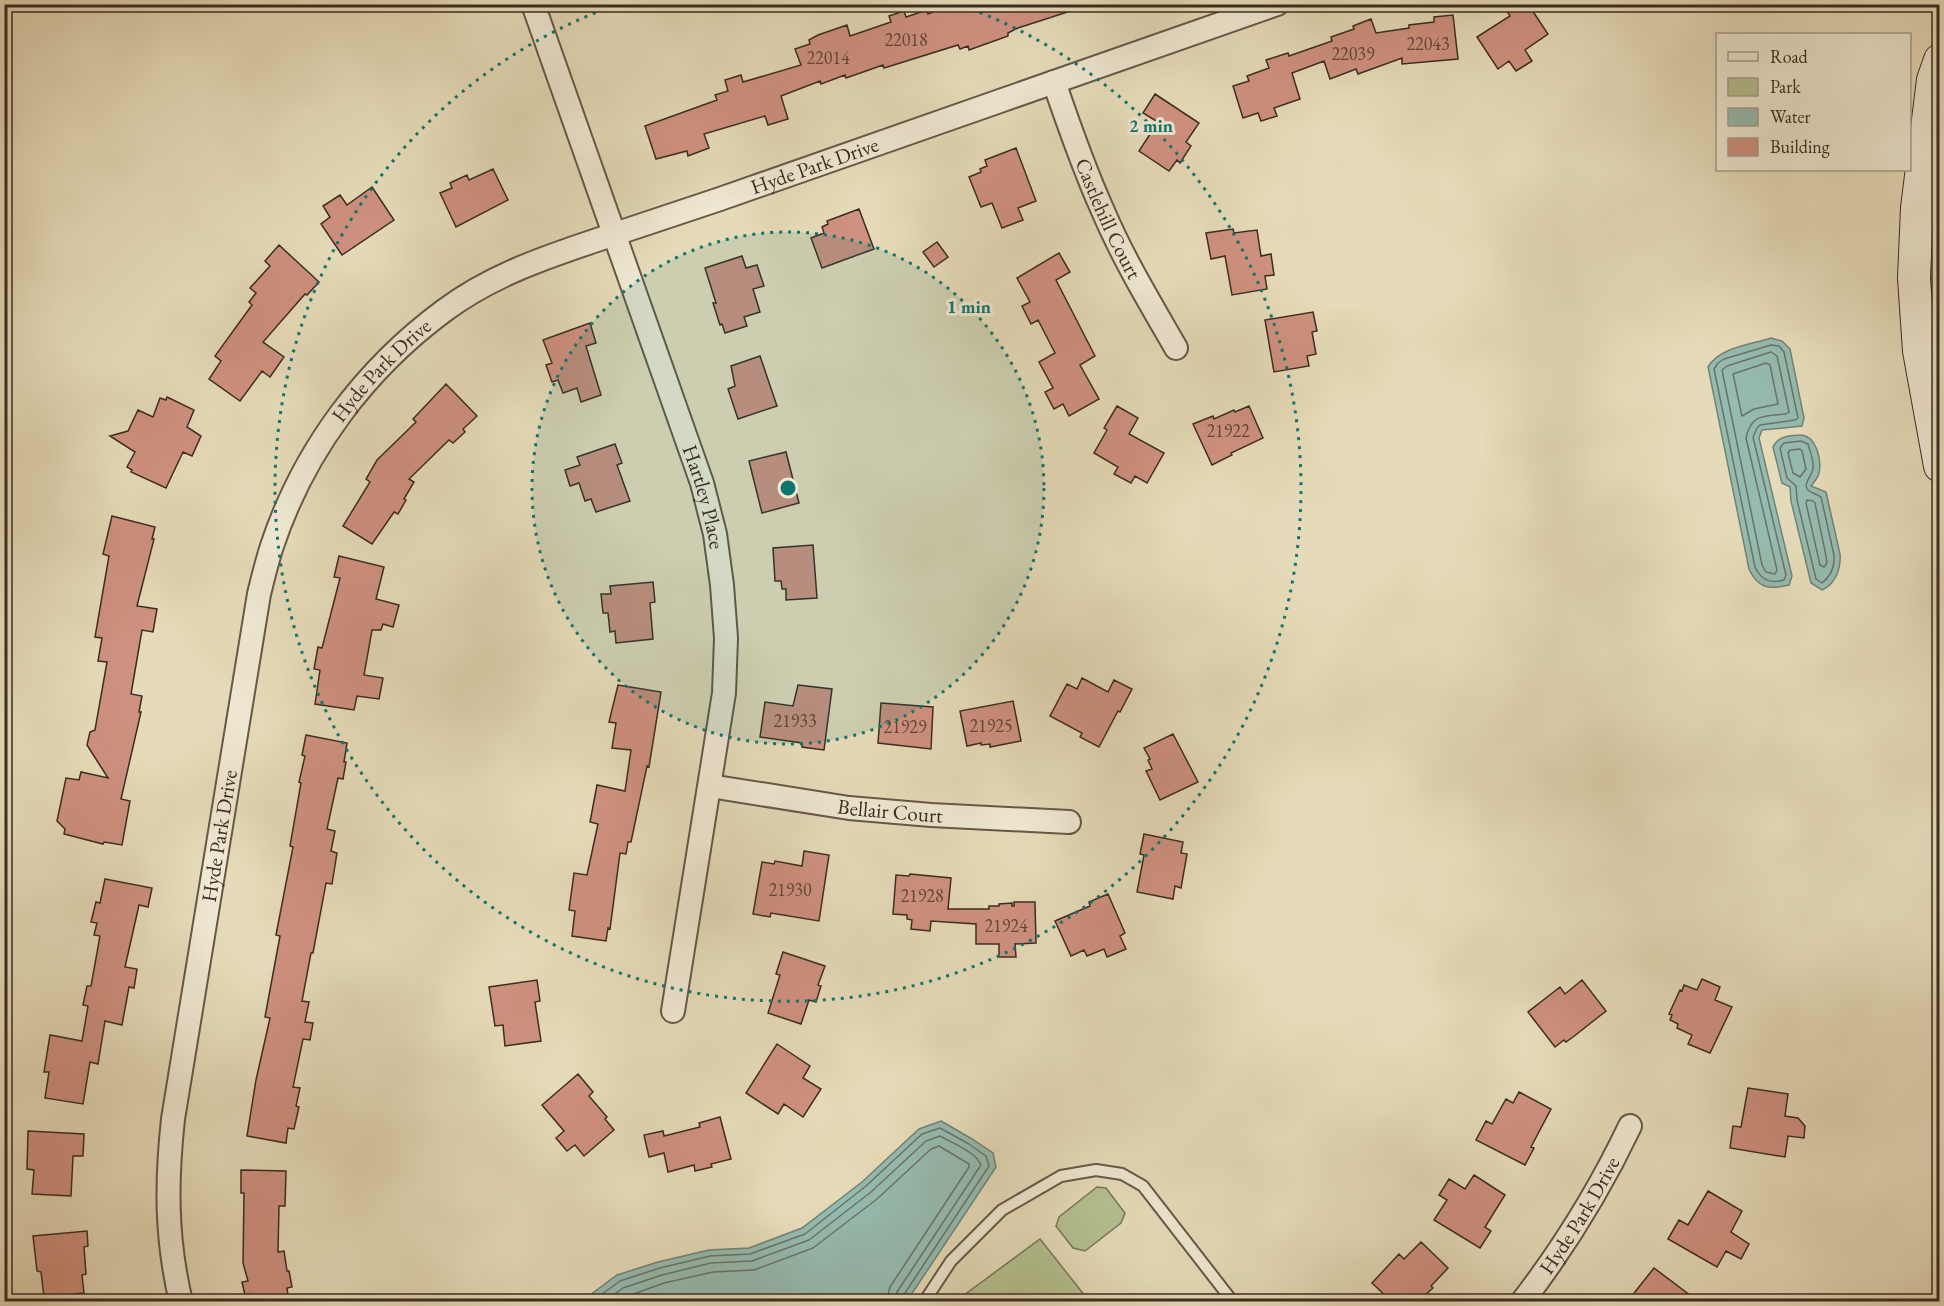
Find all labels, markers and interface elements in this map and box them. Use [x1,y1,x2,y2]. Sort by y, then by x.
house number: 22018 [884,28,928,51]
house number: 22043 [1406,32,1450,55]
legend [1716,33,1911,171]
house number: 22039 [1331,42,1375,65]
text: Road [1770,45,1809,68]
house number: 22014 [806,46,850,69]
text: Park [1770,75,1801,98]
text: Water [1770,105,1811,128]
text: 2 min [1129,114,1173,137]
street label: Hyde Park Drive [747,131,882,200]
text: Building [1770,135,1830,158]
street label: Castlehill Court [1069,154,1148,284]
text: 1 min [947,295,991,318]
street label: Hyde Park Drive [325,312,436,427]
house number: 21922 [1206,419,1250,442]
street label: Hartley Place [677,441,731,551]
centre of rings [778,478,798,498]
house number: 21933 [773,709,817,732]
house number: 21925 [969,714,1013,737]
house number: 21929 [883,715,927,738]
street label: Hyde Park Drive [195,768,243,904]
street label: Bellair Court [836,792,944,829]
house number: 21930 [768,878,812,901]
house number: 21928 [900,884,944,907]
house number: 21924 [984,914,1028,937]
street label: Hyde Park Drive [1533,1152,1625,1280]

